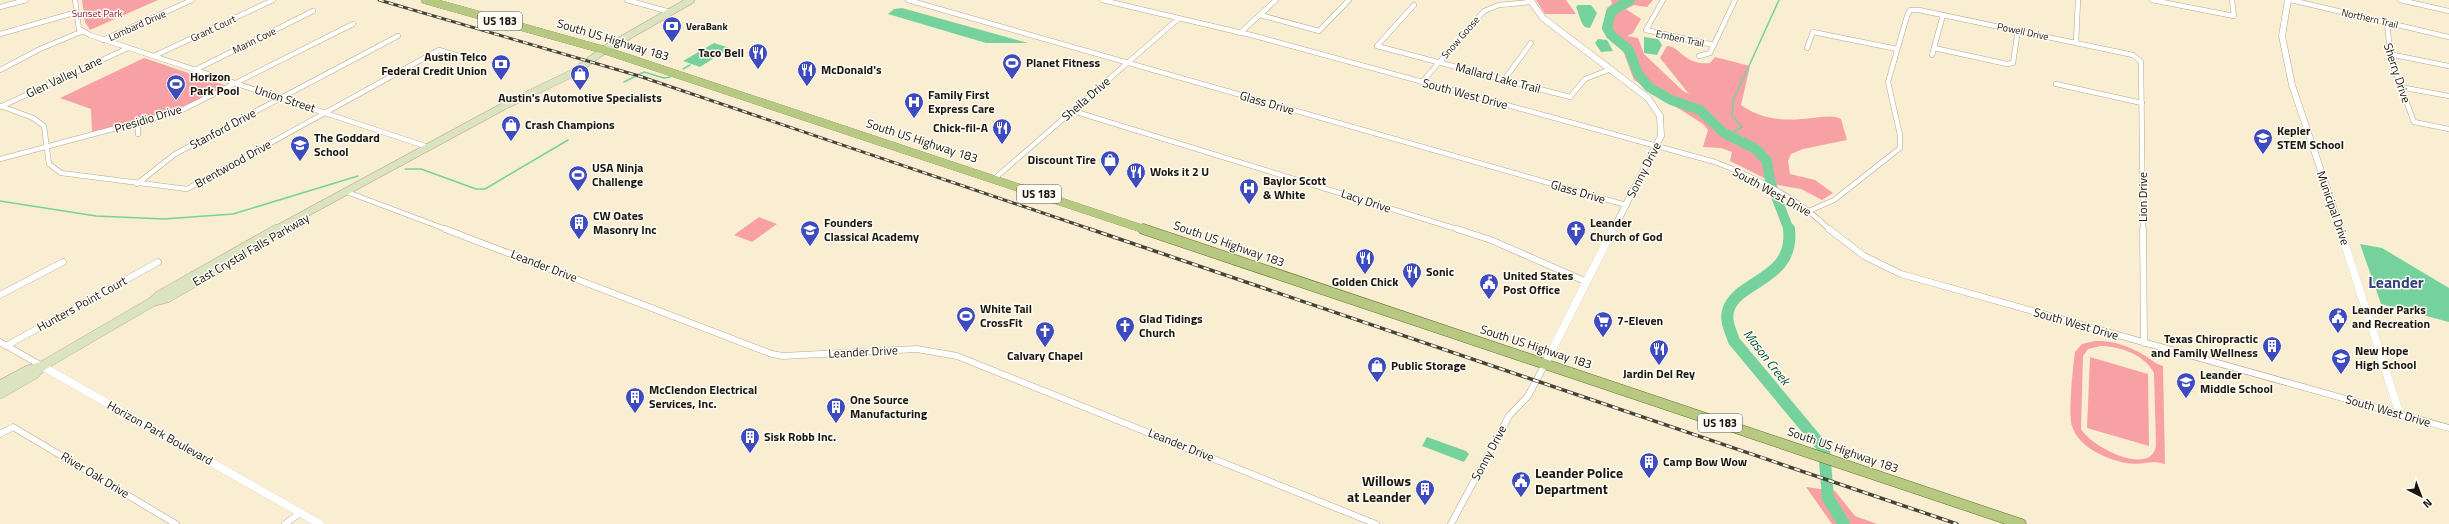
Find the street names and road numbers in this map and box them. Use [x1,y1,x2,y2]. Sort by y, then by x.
street label: Northern Trail [2340,5,2400,32]
street label: Lombard Drive [106,6,168,45]
street label: Grant Court [188,11,239,46]
road number: US 183 [478,12,522,30]
street label: South US Highway 183 [555,13,672,66]
street label: Snow Goose [1438,13,1483,62]
street label: Powell Drive [1996,19,2050,44]
street label: Marin Cove [230,23,279,57]
street label: Emben Trail [1654,26,1705,51]
street label: Sherry Drive [2379,40,2416,105]
street label: Glen Valley Lane [23,51,105,103]
street label: Mallard Lake Trail [1453,57,1543,98]
street label: Sheila Drive [1057,72,1114,125]
street label: South West Drive [1420,73,1510,114]
street label: Union Street [252,80,319,118]
street label: Glass Drive [1237,86,1297,119]
street label: Presidio Drive [112,99,184,138]
street label: Stanford Drive [186,103,259,154]
street label: South US Highway 183 [864,114,980,168]
street label: Brentwood Drive [191,135,275,192]
street label: Sonny Drive [1621,139,1666,201]
street label: South West Drive [1729,162,1815,221]
street label: Municipal Drive [2312,168,2355,248]
street label: Lion Drive [2133,172,2152,222]
street label: Glass Drive [1548,175,1608,208]
street label: Lacy Drive [1339,184,1394,218]
road number: US 183 [1017,185,1061,203]
street label: East Crystal Falls Parkway [189,208,313,291]
street label: South US Highway 183 [1171,216,1287,271]
street label: Leander Drive [508,244,580,287]
street label: Hunters Point Court [33,271,131,336]
street label: South West Drive [2031,302,2121,345]
street label: South US Highway 183 [1478,320,1594,374]
street label: Leander Drive [828,340,898,363]
street label: South West Drive [2343,389,2433,432]
street label: Horizon Park Boulevard [104,396,217,470]
road number: US 183 [1698,414,1742,432]
street label: Sonny Drive [1466,422,1511,484]
street label: South US Highway 183 [1785,422,1901,477]
street label: Leander Drive [1145,423,1217,466]
street label: River Oak Drive [57,447,133,503]

